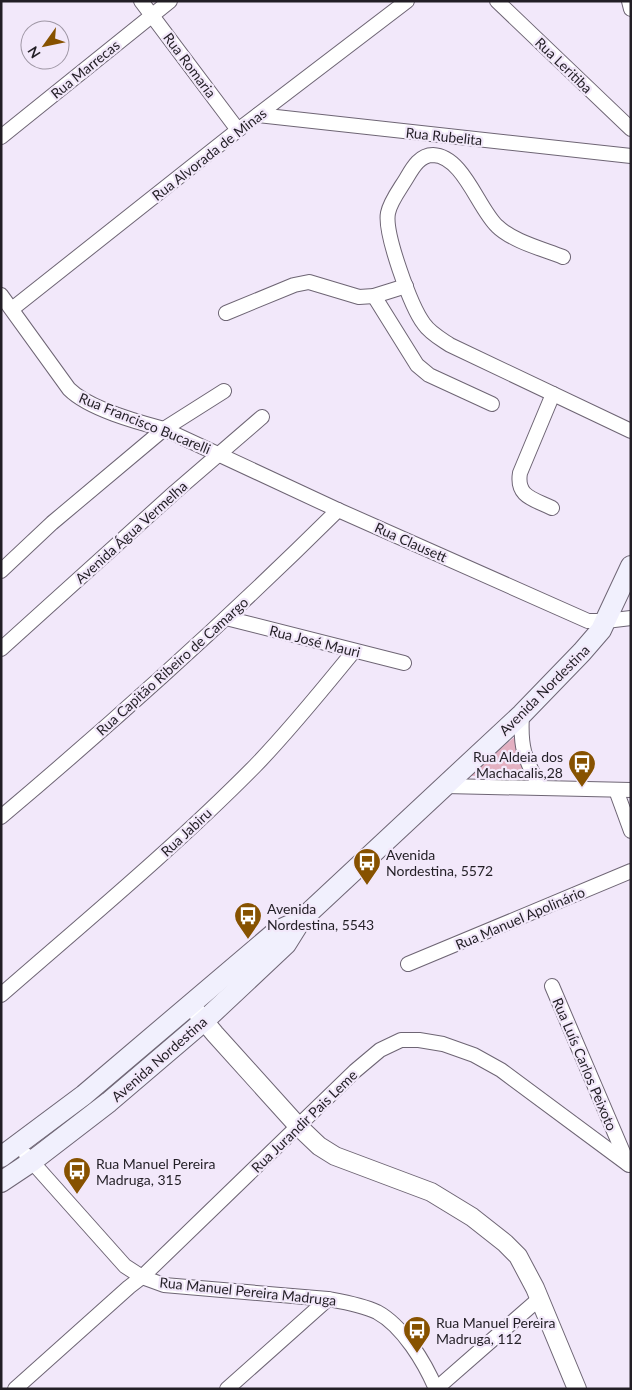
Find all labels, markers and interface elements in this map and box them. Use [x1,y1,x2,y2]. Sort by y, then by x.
north arrow [20,20,70,70]
street label: Rua Romaria [160,29,220,101]
street label: Rua Leritiba [532,34,596,96]
street label: Rua Marrecas [47,36,123,102]
text: N [24,43,44,62]
street label: Rua Alvorada de Minas [148,104,270,204]
street label: Rua Rubelita [405,124,483,148]
street label: Rua Francisco Bucarelli [77,389,213,457]
street label: Avenida Água Vermelha [71,477,191,587]
street label: Rua Clausett [372,519,450,566]
street label: Rua Capitão Ribeiro de Camargo [93,593,251,739]
street label: Rua José Mauri [268,621,362,661]
street label: Avenida Nordestina [495,641,593,739]
place label: Rua Aldeia dos Machacalis,28 [473,748,563,781]
bus stop icon: Rua Aldeia dos Machacalis,28 [567,749,597,788]
street label: Rua Jabiru [157,804,215,860]
place label: Avenida Nordestina, 5572 [386,846,493,879]
bus stop icon: Avenida Nordestina, 5572 [352,847,382,886]
street label: Rua Manuel Apolinário [453,883,587,953]
place label: Avenida Nordestina, 5543 [267,900,374,933]
bus stop icon: Avenida Nordestina, 5543 [233,901,263,940]
street label: Rua Luís Carlos Peixoto [549,995,621,1133]
street label: Avenida Nordestina [108,1013,210,1105]
street label: Rua Jurandir Pais Leme [248,1066,360,1176]
place label: Rua Manuel Pereira Madruga, 315 [96,1155,215,1188]
bus stop icon: Rua Manuel Pereira Madruga, 315 [62,1156,92,1195]
street label: Rua Manuel Pereira Madruga [159,1273,337,1309]
place label: Rua Manuel Pereira Madruga, 112 [436,1314,555,1347]
bus stop icon: Rua Manuel Pereira Madruga, 112 [402,1315,432,1354]

